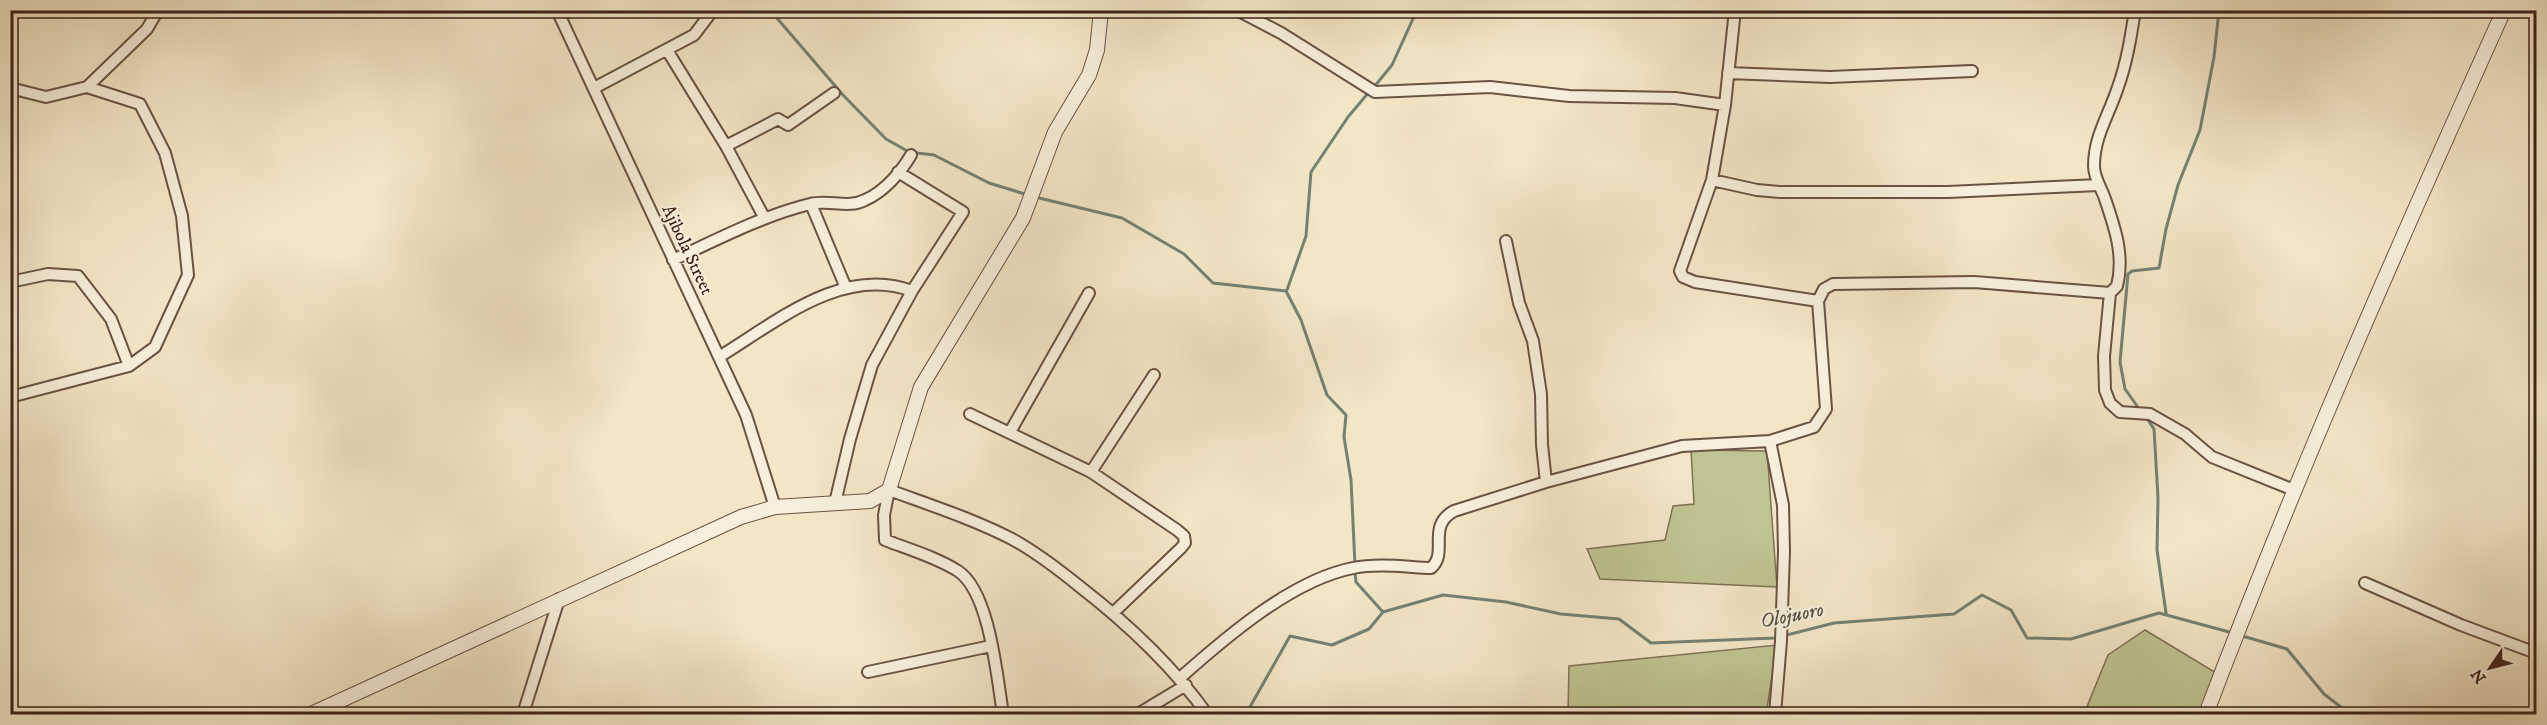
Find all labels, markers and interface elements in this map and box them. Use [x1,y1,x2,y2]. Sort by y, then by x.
street label: Ajibola Street [657,201,718,299]
water label: Olojuoro [1758,598,1826,634]
north arrow [2460,638,2520,698]
text: N [2467,665,2490,687]

